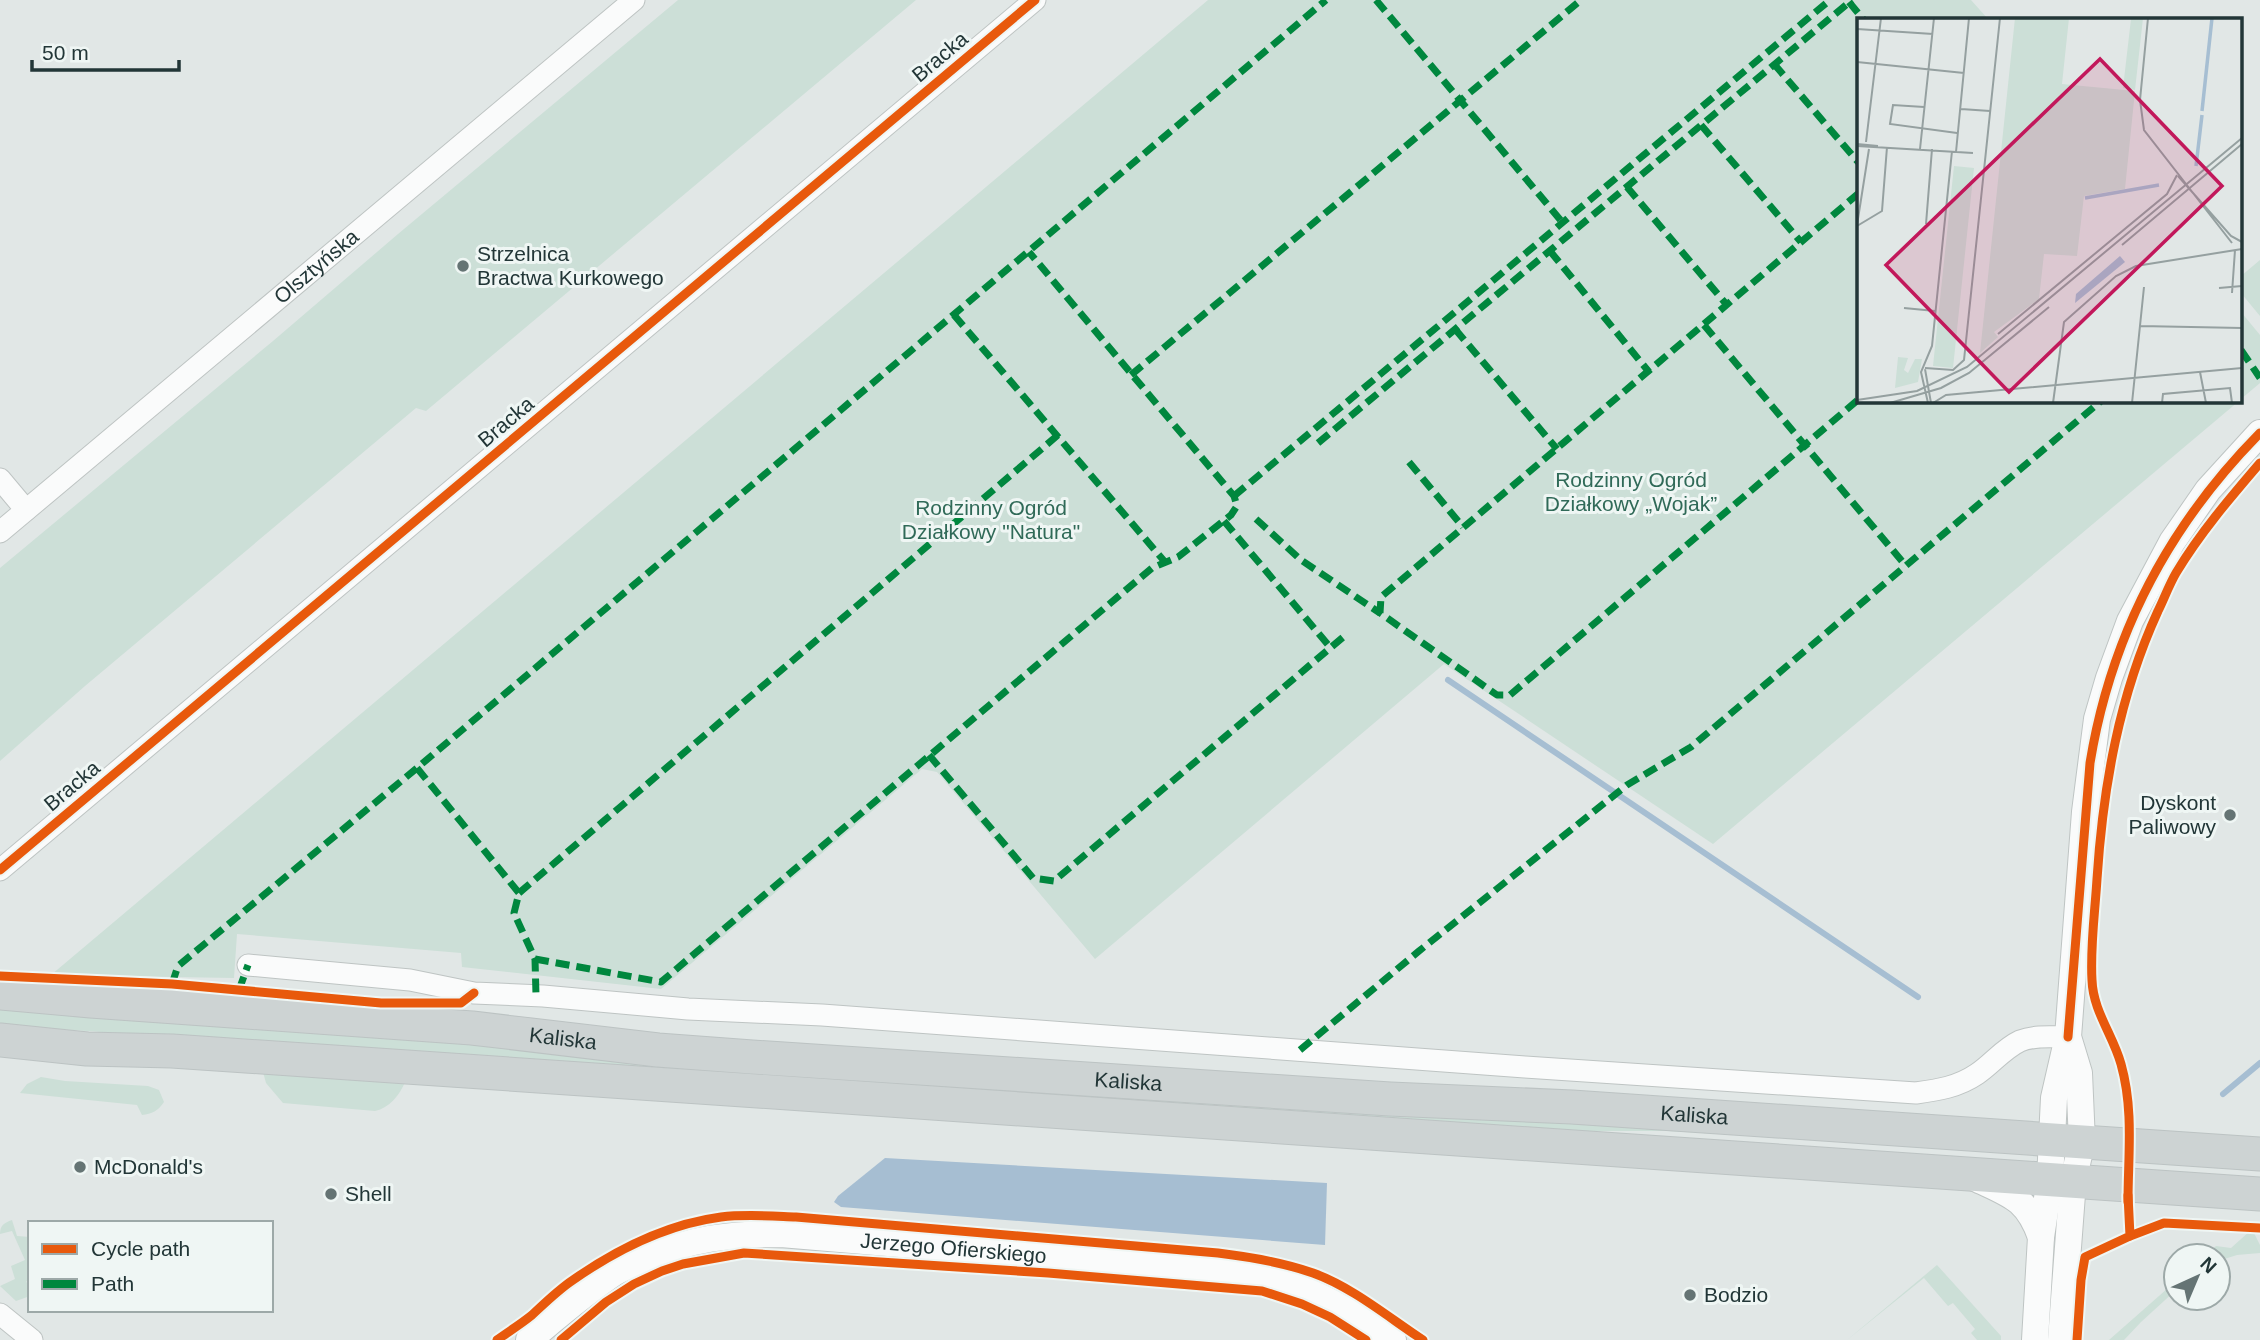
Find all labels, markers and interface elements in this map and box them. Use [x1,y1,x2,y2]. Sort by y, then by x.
inset map [1857,18,2242,402]
street label: Bracka [907,27,972,86]
scale bar [32,28,178,72]
text: 50 m [42,41,89,64]
street label: Olsztyńska [269,224,363,308]
place label: Strzelnica Bractwa Kurkowego [477,242,664,289]
marker: Strzelnica Bractwa Kurkowego [455,258,471,274]
street label: Bracka [473,392,538,451]
park label: Rodzinny Ogród Działkowy „Wojak” [1545,468,1717,515]
park label: Rodzinny Ogród Działkowy "Natura" [902,496,1080,543]
street label: Bracka [39,756,104,815]
place label: Dyskont Paliwowy [2128,791,2216,838]
marker: Dyskont Paliwowy [2222,807,2238,823]
street label: Kaliska [528,1023,598,1054]
street label: Kaliska [1094,1068,1163,1095]
street label: Kaliska [1660,1101,1729,1129]
place label: McDonald's [94,1155,203,1178]
marker: McDonald's [72,1159,88,1175]
place label: Shell [345,1182,392,1205]
marker: Shell [323,1186,339,1202]
legend [28,1221,273,1312]
street label: Jerzego Ofierskiego [859,1229,1048,1267]
text: Cycle path [91,1237,190,1260]
north arrow [2162,1242,2232,1312]
text: N [2196,1253,2221,1277]
text: Path [91,1272,134,1295]
place label: Bodzio [1704,1283,1768,1306]
marker: Bodzio [1682,1287,1698,1303]

